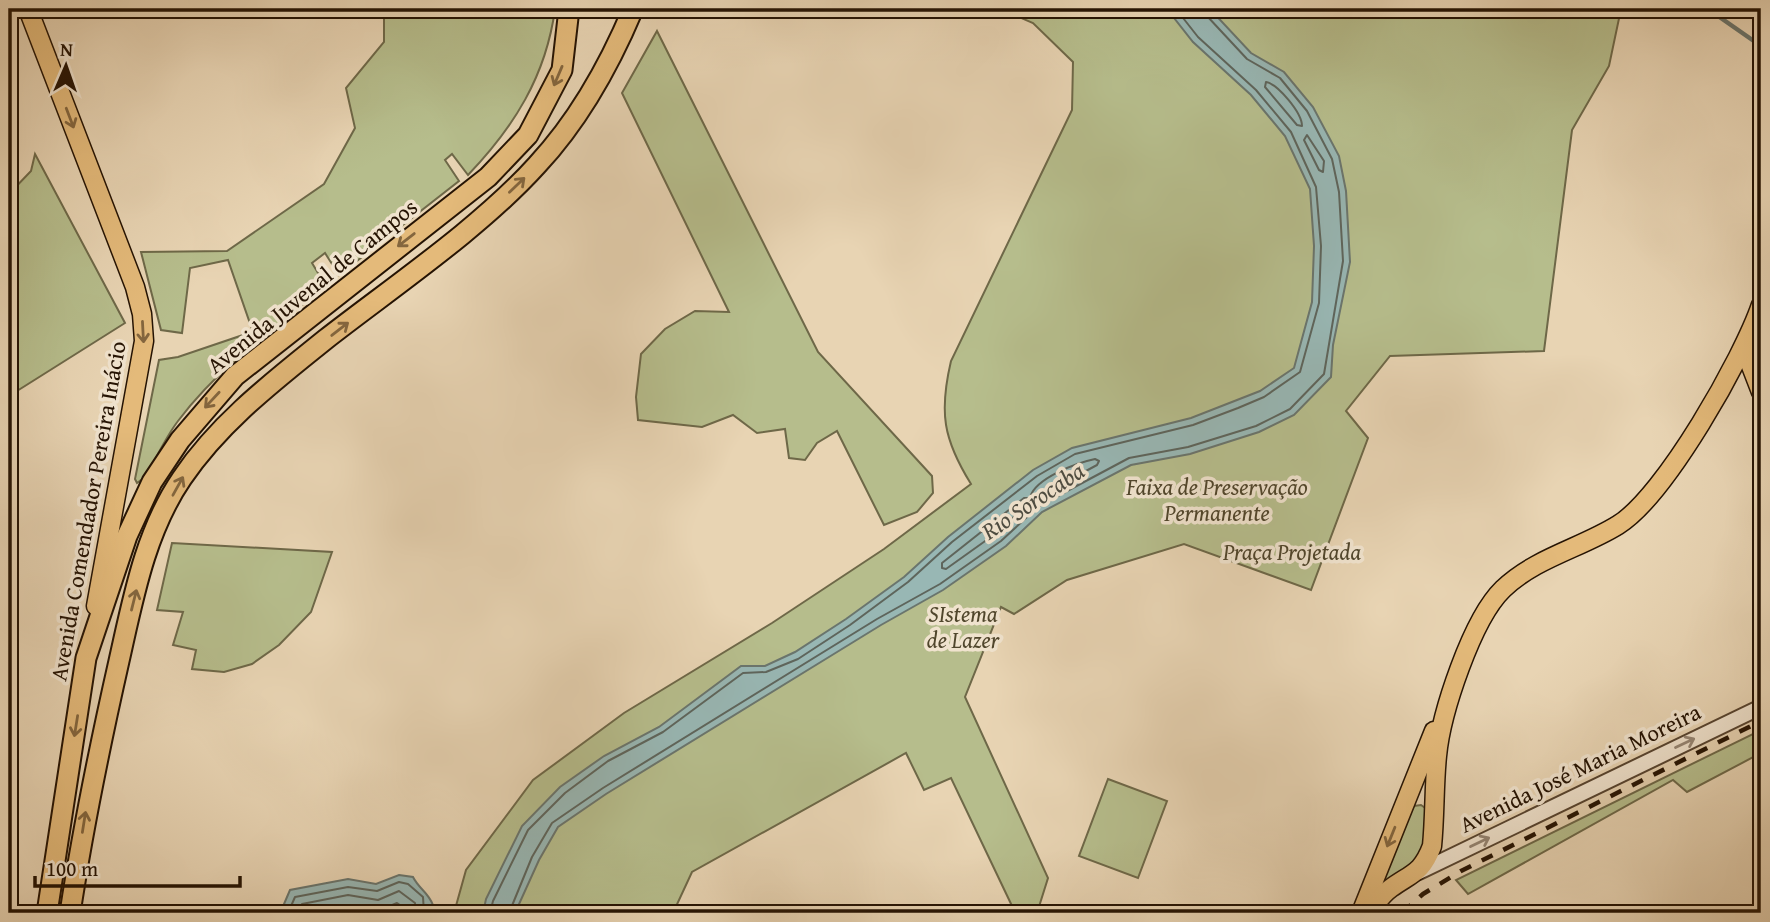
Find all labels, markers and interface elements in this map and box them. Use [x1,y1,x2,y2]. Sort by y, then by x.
north arrow [32,32,102,102]
text: N [60,35,74,63]
one-way arrow [551,64,564,86]
one-way arrow [65,106,78,128]
one-way arrow [508,177,525,194]
street label: Avenida Juvenal de Campos [199,190,424,381]
one-way arrow [398,232,416,247]
one-way arrow [137,321,150,344]
one-way arrow [330,321,349,336]
street label: Avenida Comendador Pereira Inácio [41,338,134,683]
one-way arrow [204,391,221,408]
water label: Rio Sorocaba [973,453,1091,548]
park label: Faixa de Preservação Permanente [1125,470,1308,529]
one-way arrow [172,476,185,497]
park label: Praça Projetada [1222,535,1362,568]
one-way arrow [128,589,141,612]
park label: SIstema de Lazer [927,597,1001,656]
street label: Avenida José Maria Moreira [1454,695,1706,840]
one-way arrow [69,714,82,737]
one-way arrow [1674,736,1695,749]
one-way arrow [78,811,91,834]
one-way arrow [1384,825,1397,847]
one-way arrow [1469,834,1490,848]
scale bar [35,845,240,889]
text: 100 m [46,853,98,884]

